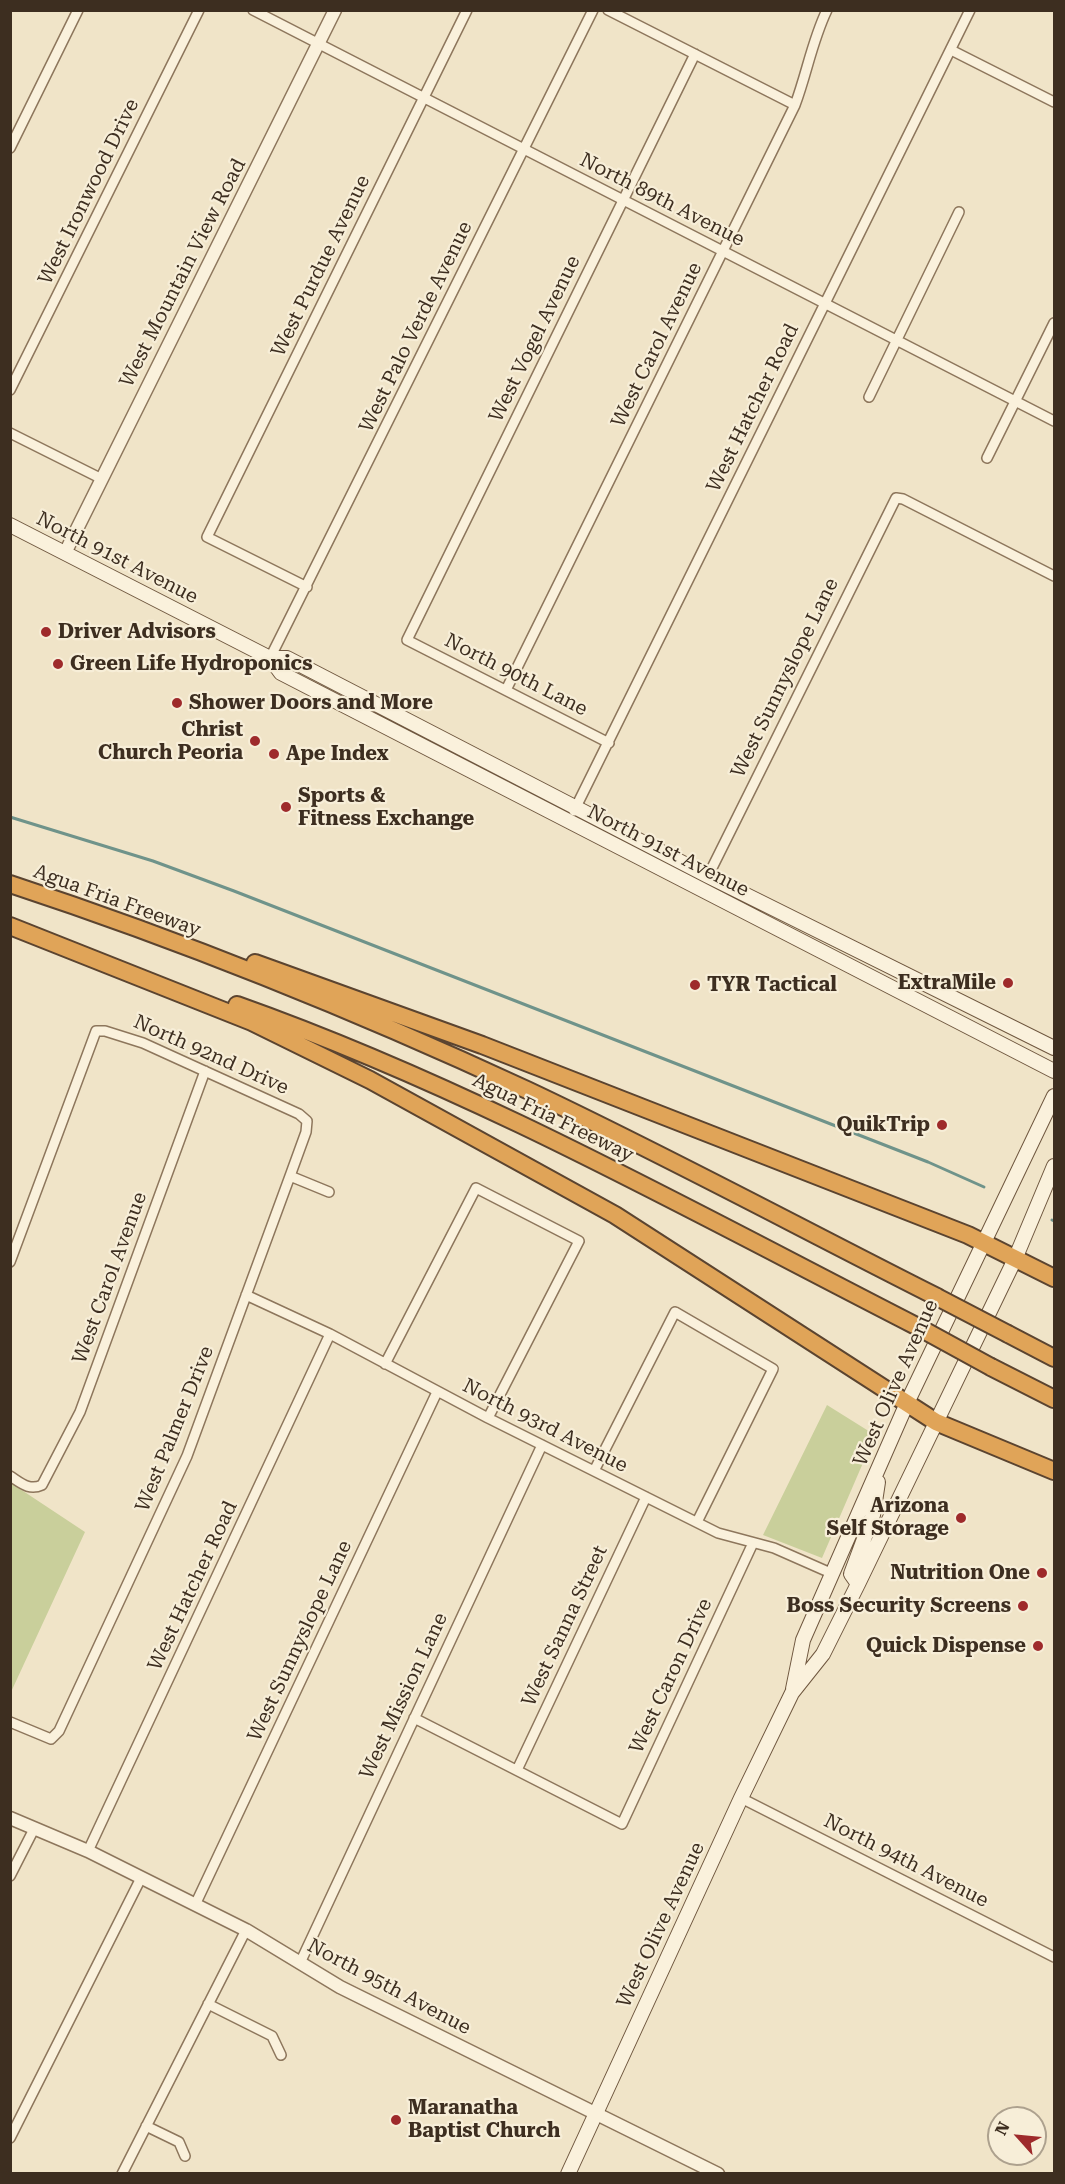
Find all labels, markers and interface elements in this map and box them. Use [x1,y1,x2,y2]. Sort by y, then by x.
street label: West Ironwood Drive [34,95,144,289]
street label: North 89th Avenue [576,148,748,252]
street label: West Mountain View Road [115,155,251,391]
street label: West Purdue Avenue [267,171,375,361]
street label: West Palo Verde Avenue [354,218,478,436]
street label: West Vogel Avenue [484,252,586,426]
street label: West Carol Avenue [607,258,707,432]
street label: West Hatcher Road [702,320,804,496]
street label: North 91st Avenue [32,507,202,609]
street label: West Sunnyslope Lane [726,574,844,782]
place label: Driver Advisors [58,620,216,644]
marker: Driver Advisors [39,625,53,639]
street label: North 90th Lane [441,629,591,721]
place label: Green Life Hydroponics [70,652,313,676]
marker: Green Life Hydroponics [51,657,65,671]
place label: Shower Doors and More [189,691,433,715]
marker: Shower Doors and More [170,696,184,710]
place label: Christ Church Peoria [98,718,243,765]
marker: Christ Church Peoria [248,734,262,748]
place label: Ape Index [286,742,389,766]
marker: Ape Index [267,747,281,761]
place label: Sports & Fitness Exchange [298,784,474,831]
marker: Sports & Fitness Exchange [279,800,293,814]
street label: North 91st Avenue [583,800,753,902]
street label: Agua Fria Freeway [30,860,204,942]
place label: ExtraMile [898,971,996,995]
place label: TYR Tactical [707,973,837,997]
marker: ExtraMile [1001,976,1015,990]
marker: TYR Tactical [688,978,702,992]
street label: North 92nd Drive [130,1010,292,1100]
street label: Agua Fria Freeway [469,1069,637,1167]
place label: QuikTrip [836,1113,930,1137]
marker: QuikTrip [935,1118,949,1132]
street label: West Carol Avenue [68,1189,152,1367]
street label: West Olive Avenue [848,1296,944,1470]
street label: West Palmer Drive [131,1343,219,1515]
street label: North 93rd Avenue [458,1374,632,1478]
place label: Arizona Self Storage [826,1494,949,1541]
street label: West Hatcher Road [143,1497,243,1675]
marker: Arizona Self Storage [954,1511,968,1525]
street label: West Sunnyslope Lane [243,1537,357,1745]
street label: West Sanna Street [517,1542,613,1710]
place label: Nutrition One [890,1561,1030,1585]
marker: Nutrition One [1035,1566,1049,1580]
place label: Boss Security Screens [786,1594,1011,1618]
street label: West Caron Drive [625,1595,717,1757]
marker: Boss Security Screens [1016,1599,1030,1613]
street label: West Mission Lane [355,1609,453,1783]
place label: Quick Dispense [866,1634,1026,1658]
marker: Quick Dispense [1031,1639,1045,1653]
street label: North 94th Avenue [820,1809,992,1913]
street label: West Olive Avenue [612,1838,710,2012]
street label: North 95th Avenue [303,1934,475,2040]
place label: Maranatha Baptist Church [408,2096,560,2143]
north arrow [987,2106,1047,2166]
marker: Maranatha Baptist Church [389,2113,403,2127]
text: N [991,2119,1014,2138]

